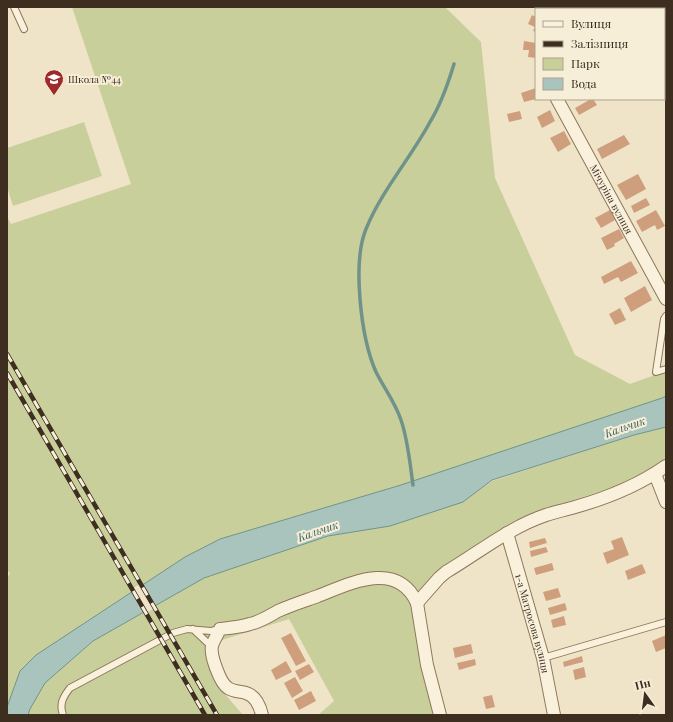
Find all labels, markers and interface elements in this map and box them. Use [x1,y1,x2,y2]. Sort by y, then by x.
legend [535,8,665,100]
text: Вулиця [571,15,612,31]
text: Залізниця [571,35,629,51]
text: Парк [571,55,600,71]
school or university icon: Школа №44 [43,68,65,96]
place label: Школа №44 [68,72,121,86]
text: Вода [571,75,597,91]
street label: Мічуріна вулиця [587,162,637,237]
water label: Кальчик [602,413,647,441]
water label: Кальчик [295,517,340,545]
street label: 1-а Матросова вулиця [512,572,553,675]
north arrow [625,674,665,714]
text: Пн [633,675,652,693]

